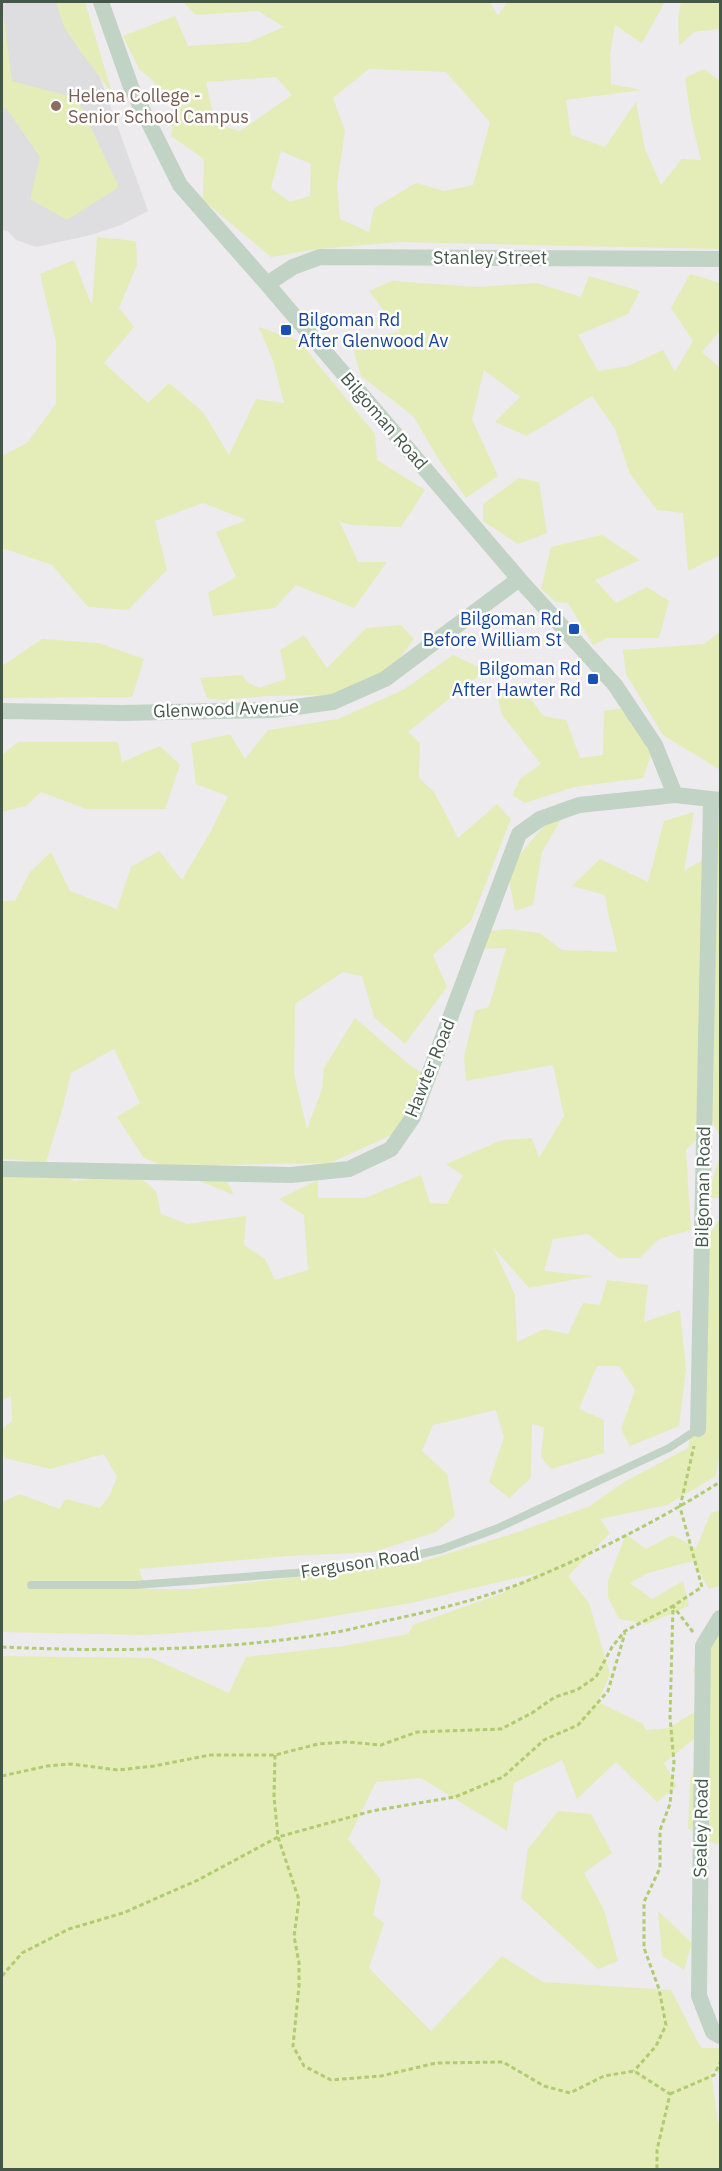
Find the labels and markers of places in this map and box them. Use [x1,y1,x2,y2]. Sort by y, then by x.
place label: Helena College - Senior School Campus [68,84,249,128]
marker: Helena College - Senior School Campus [49,99,63,113]
place label: Bilgoman Rd After Glenwood Av [298,308,449,352]
marker: Bilgoman Rd After Glenwood Av [279,323,293,337]
place label: Bilgoman Rd Before William St [423,607,562,651]
marker: Bilgoman Rd Before William St [567,622,581,636]
place label: Bilgoman Rd After Hawter Rd [452,657,581,701]
marker: Bilgoman Rd After Hawter Rd [586,672,600,686]

